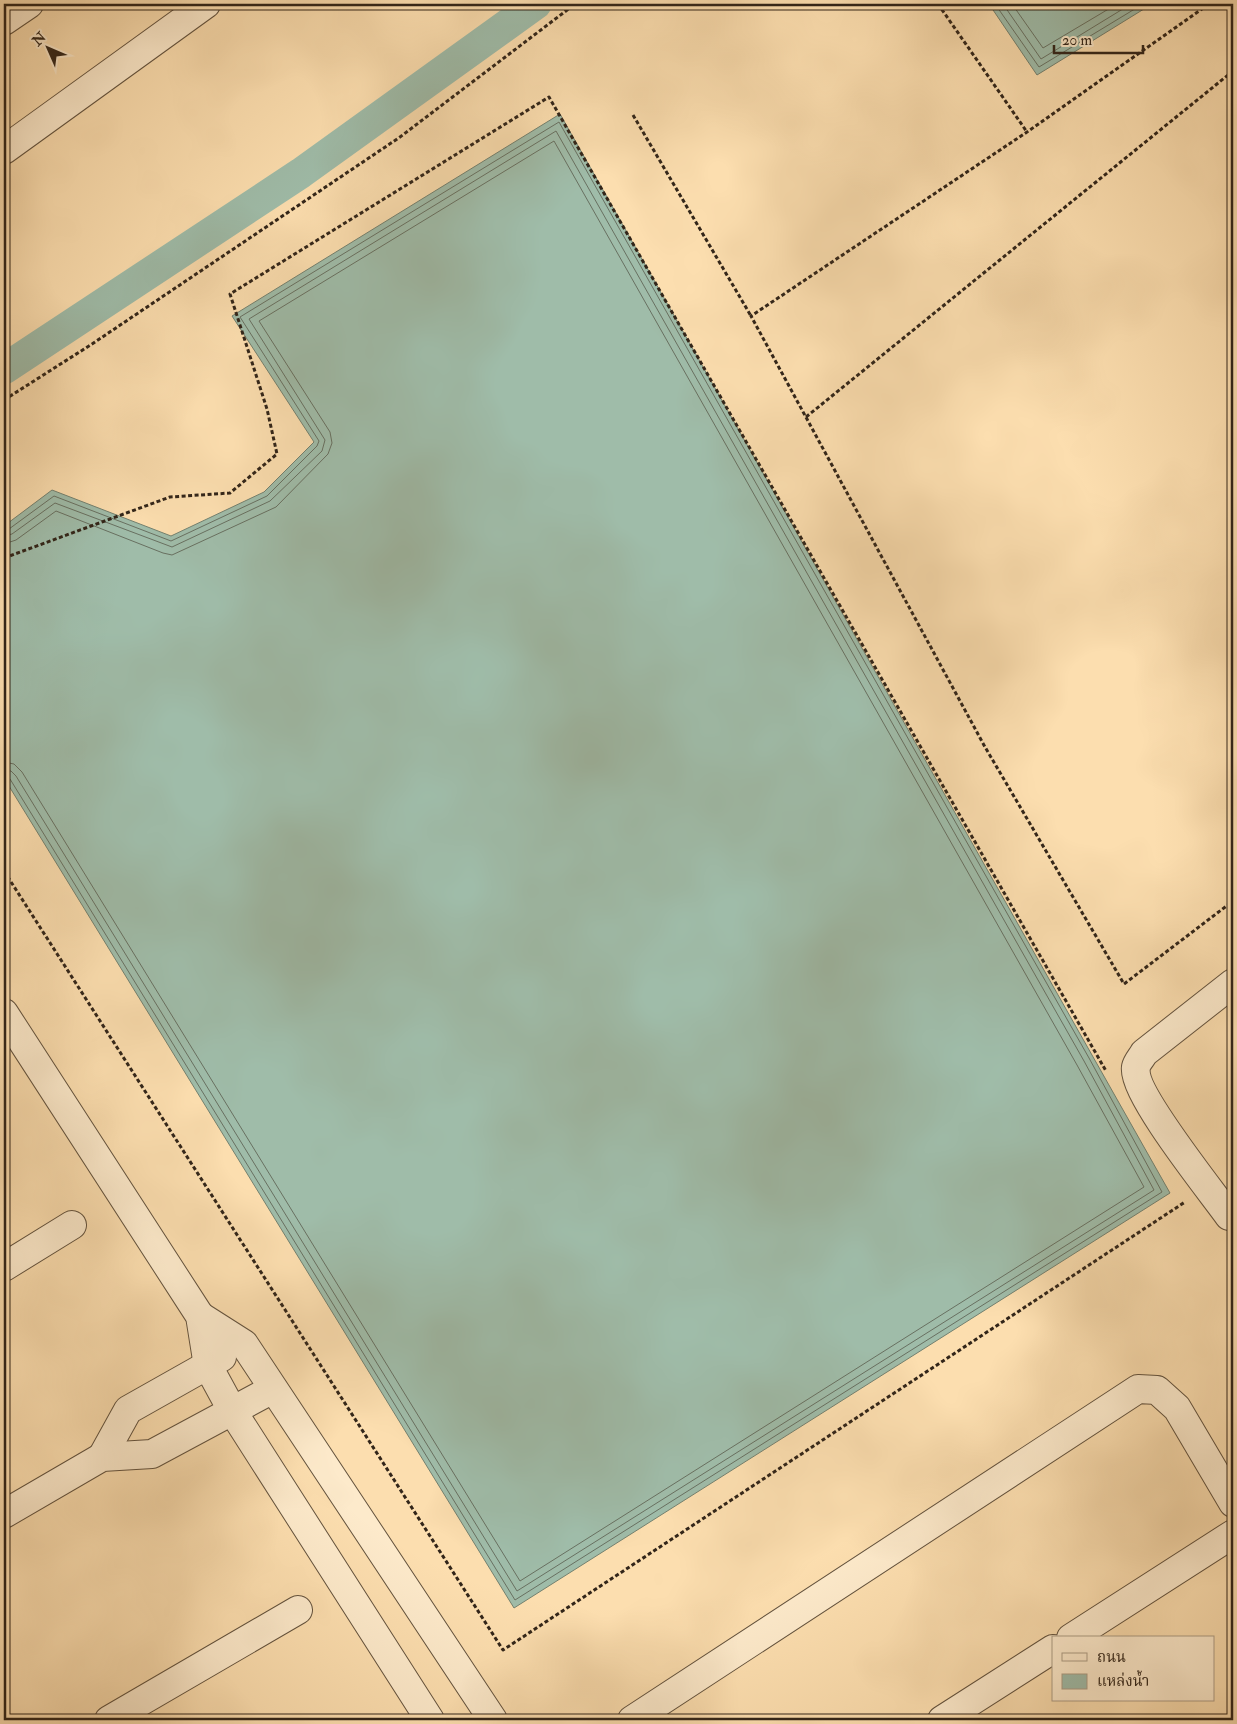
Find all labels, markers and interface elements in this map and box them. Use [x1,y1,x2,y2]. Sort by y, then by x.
north arrow [22,22,72,72]
scale bar [1054,22,1143,54]
text: N [28,28,50,50]
text: 20 m [1062,31,1092,50]
legend [1052,1636,1214,1702]
text: ถนน [1097,1648,1126,1667]
text: แหล่งน้ำ [1097,1670,1149,1691]

